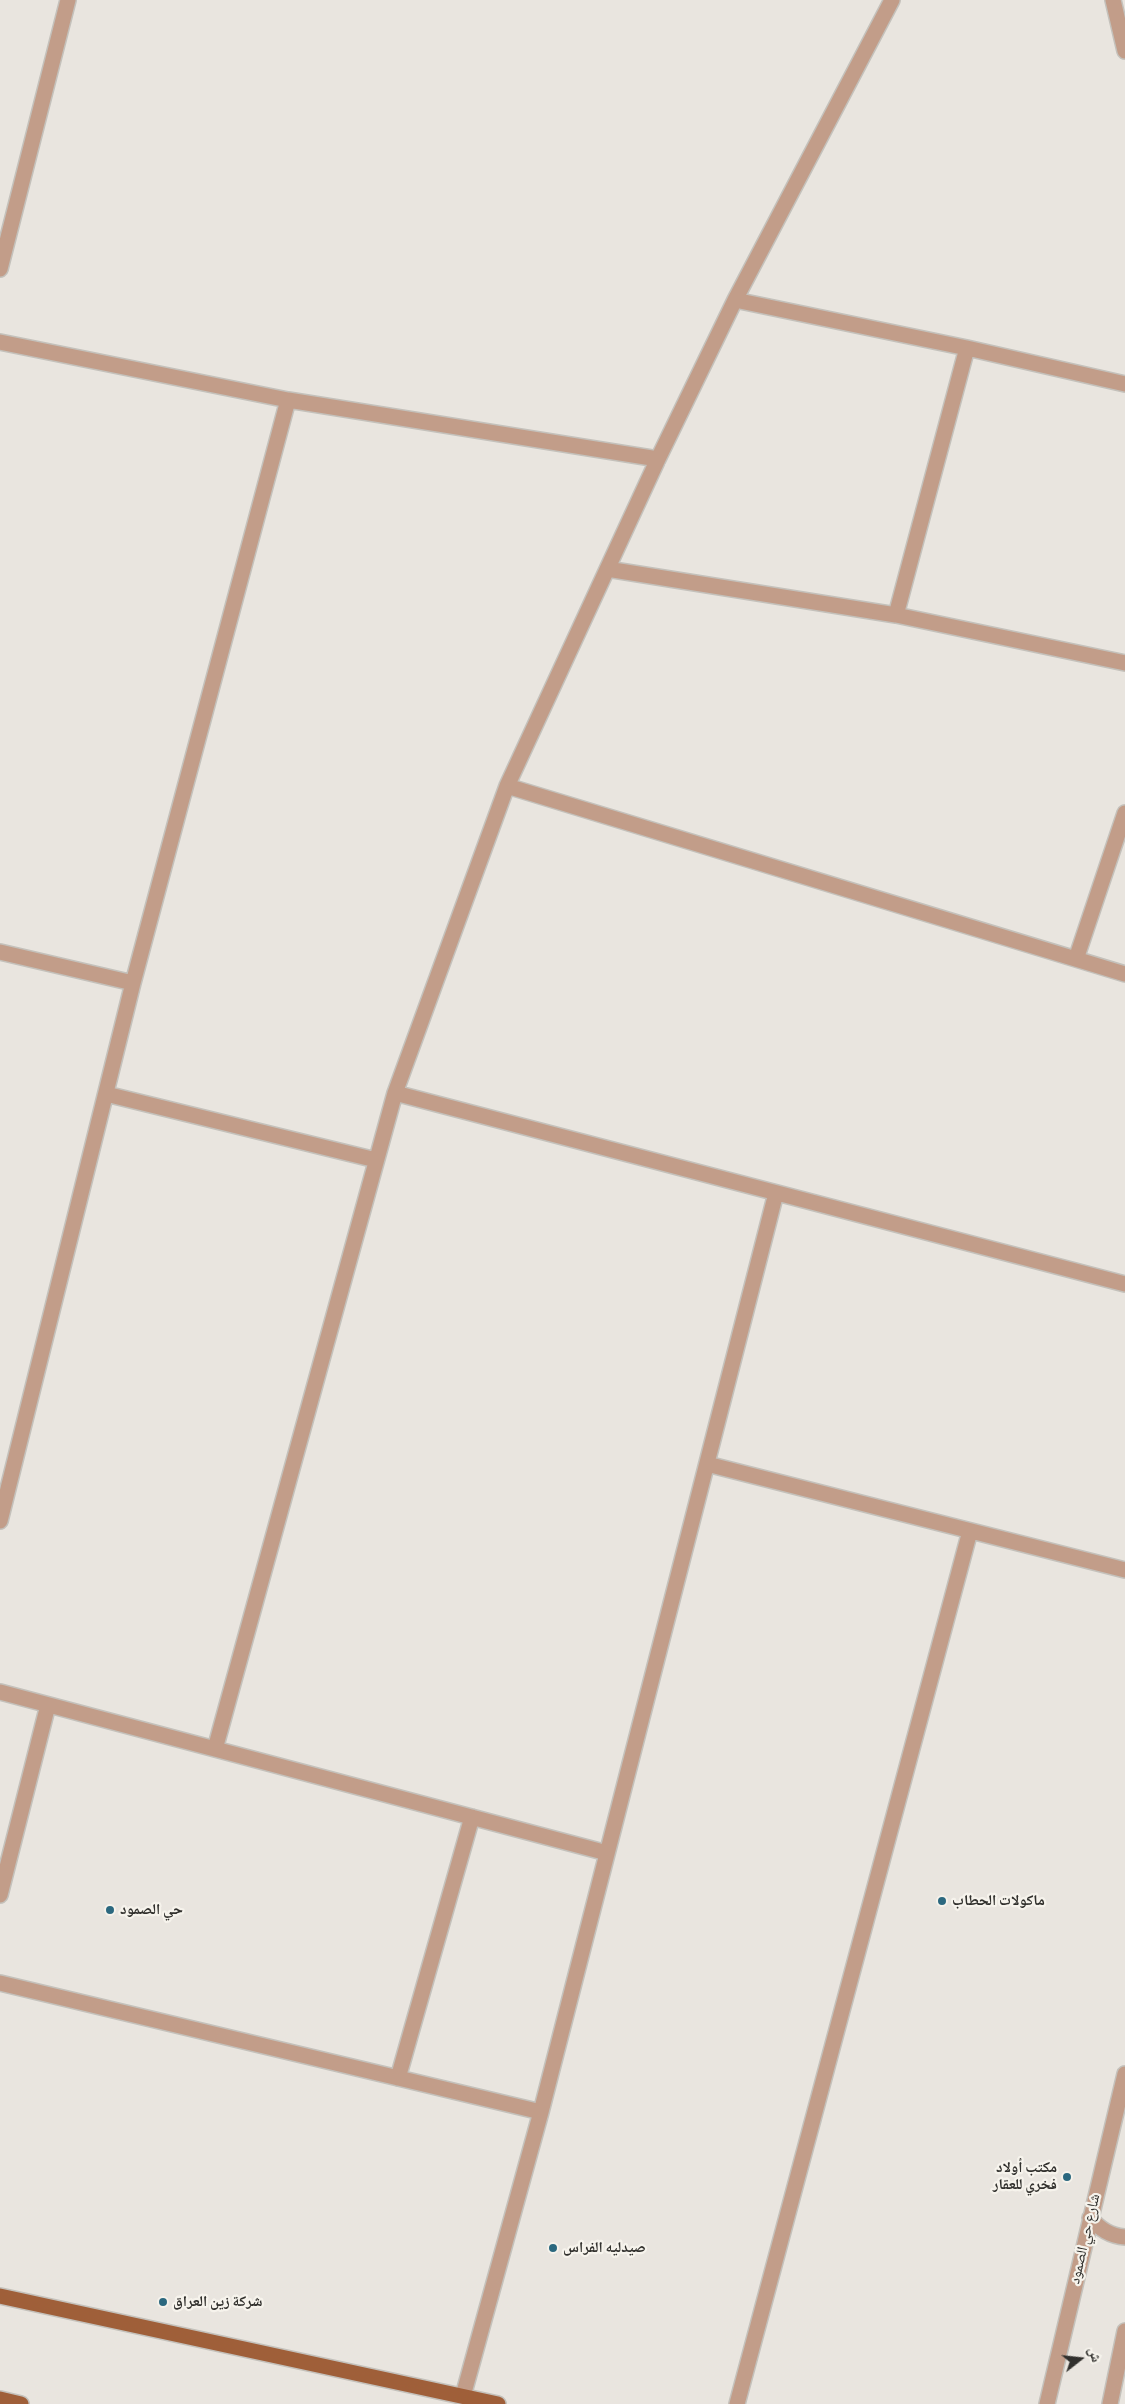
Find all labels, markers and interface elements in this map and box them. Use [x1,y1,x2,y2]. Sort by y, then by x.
place label: ماكولات الحطاب [952,1892,1045,1910]
marker: ماكولات الحطاب [936,1895,948,1907]
place label: حي الصمود [120,1901,183,1919]
marker: حي الصمود [104,1904,116,1916]
place label: مكتب أولاد فخري للعقار [993,2159,1057,2194]
marker: مكتب أولاد فخري للعقار [1061,2171,1073,2183]
street label: شارع حي الصمود [1066,2192,1104,2286]
place label: صيدليه الفراس [563,2239,646,2257]
marker: صيدليه الفراس [547,2242,559,2254]
place label: شركة زين العراق [173,2293,262,2311]
marker: شركة زين العراق [157,2296,169,2308]
north arrow [1055,2334,1105,2384]
text: ش [1085,2345,1105,2364]

